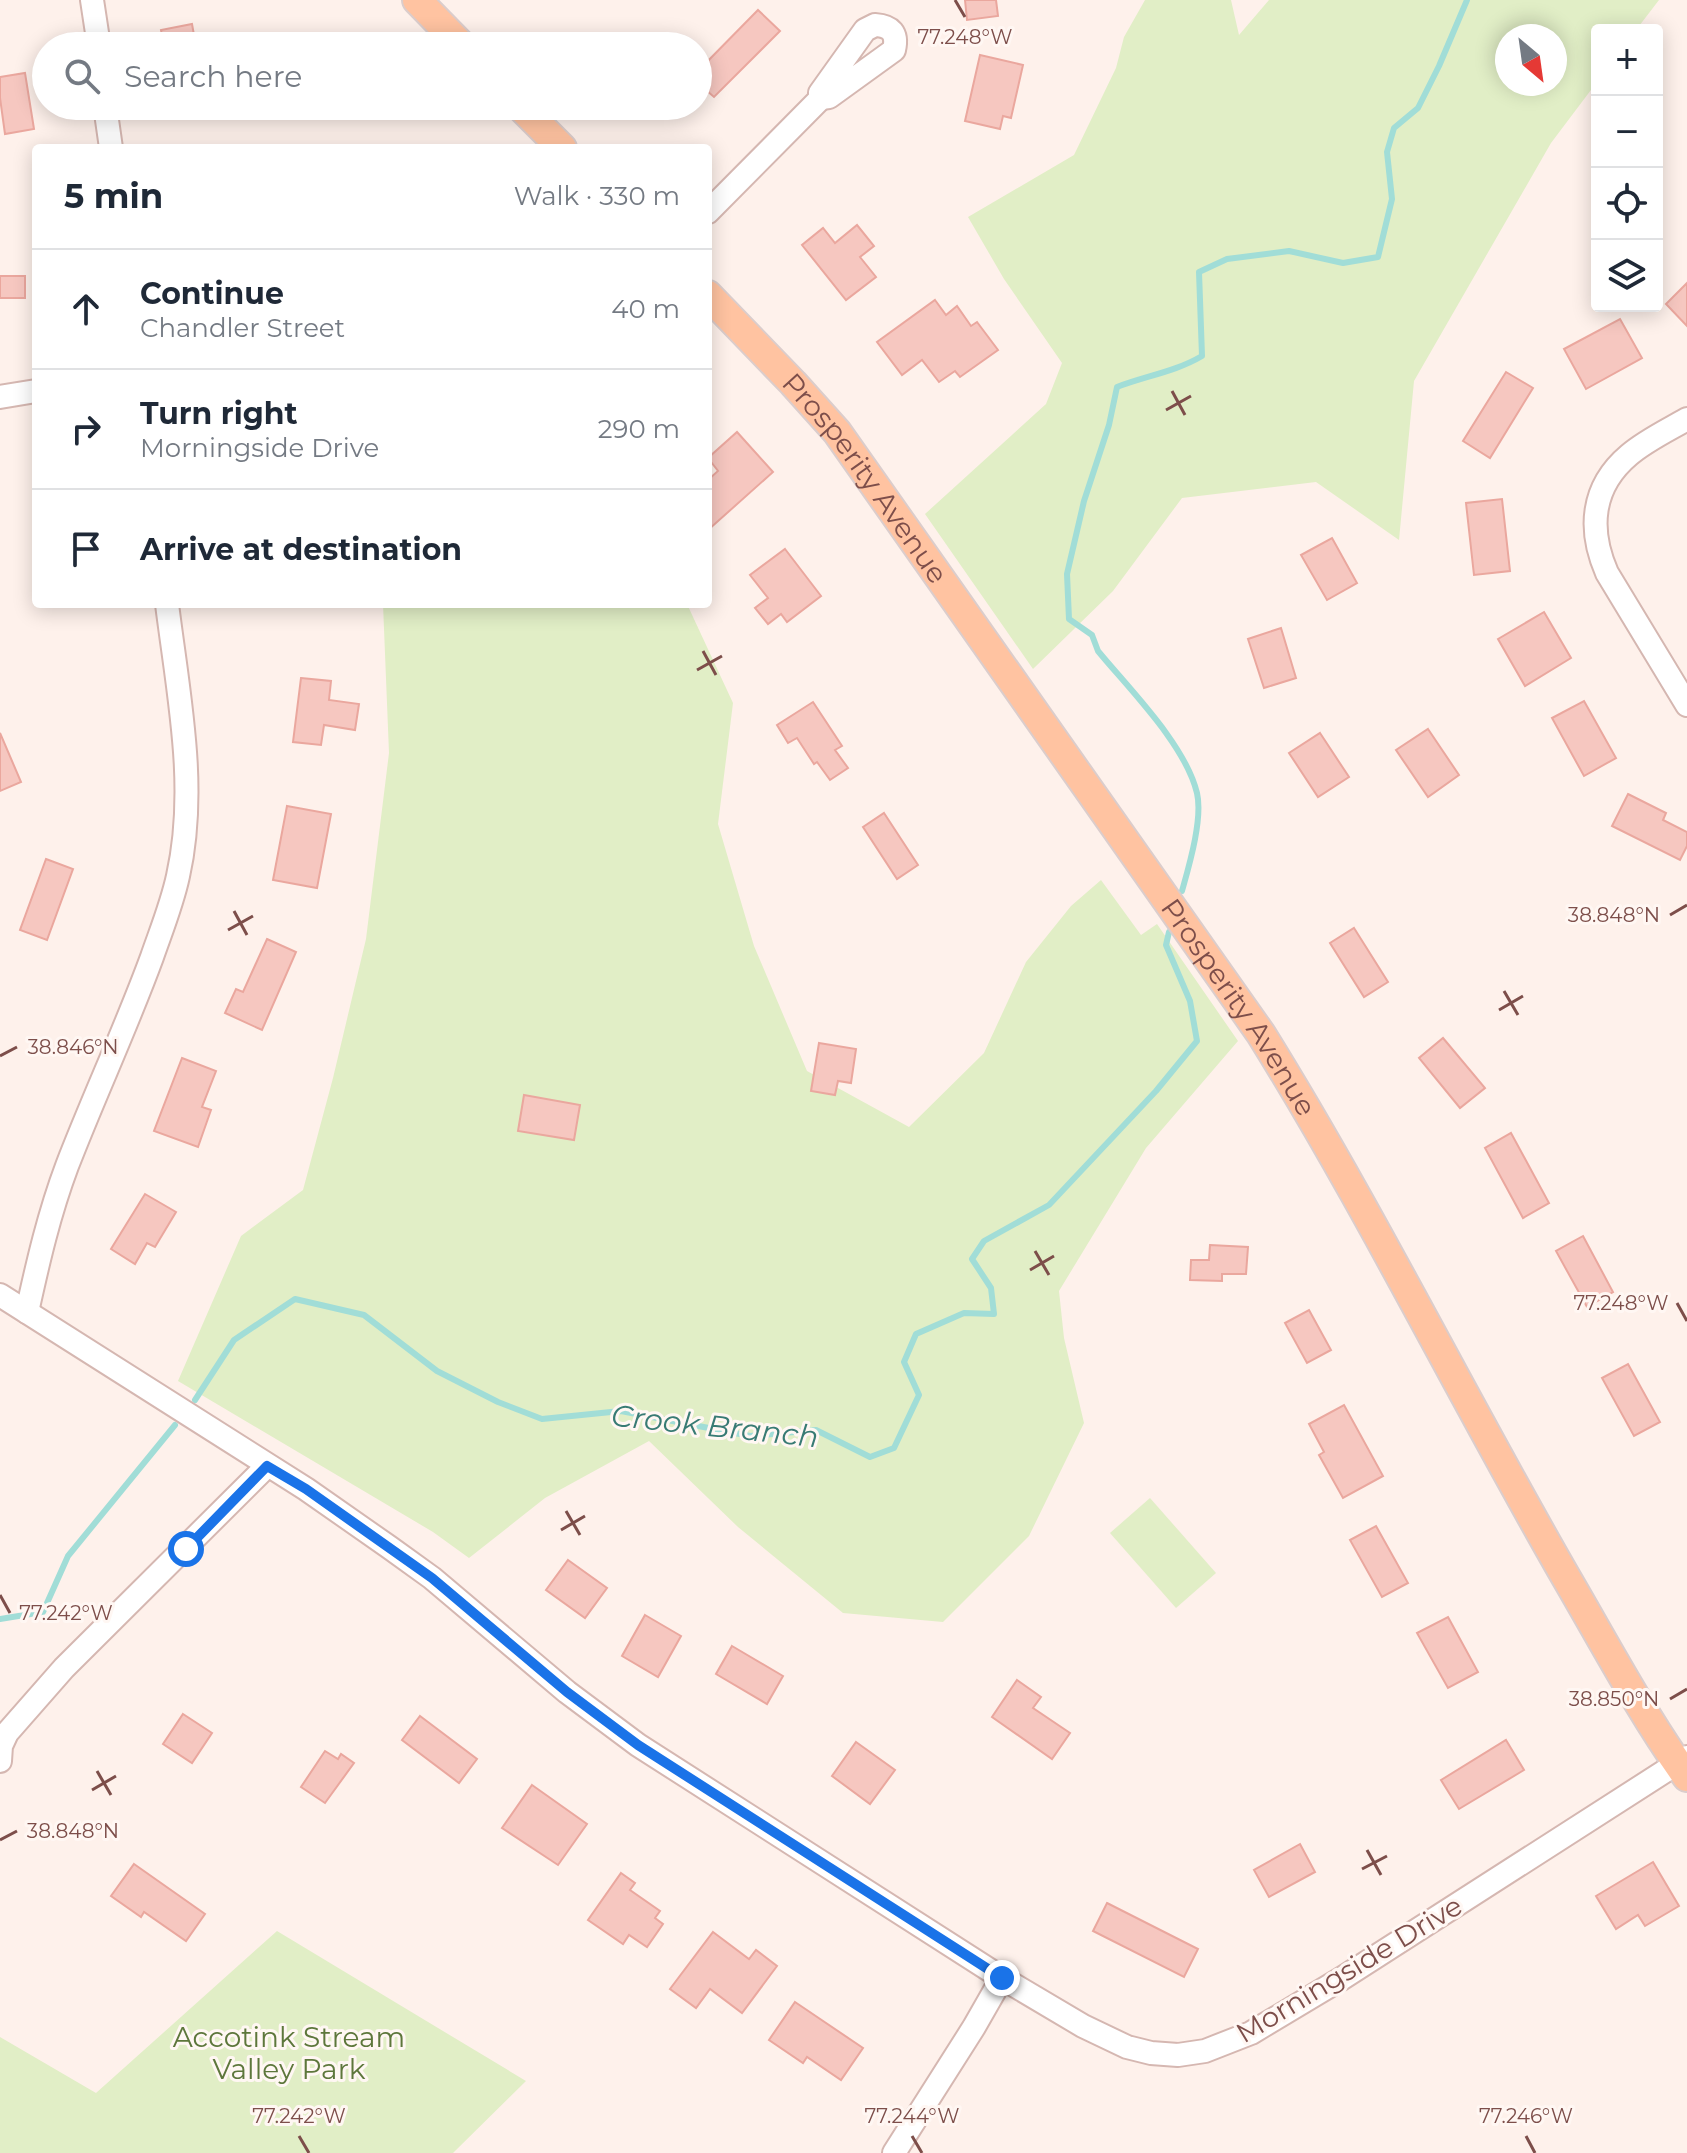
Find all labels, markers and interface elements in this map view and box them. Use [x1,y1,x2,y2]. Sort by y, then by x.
north arrow [1495,24,1567,96]
map controls [1591,24,1663,312]
button: + [1591,24,1663,96]
text: 77.248°W [917,25,1013,49]
search box [32,32,712,120]
icon: search [60,54,104,98]
text: Search here [124,58,302,95]
button: − [1591,96,1663,168]
button: locate [1591,168,1663,240]
text: 5 min [64,175,163,217]
text: Walk · 330 m [514,180,680,212]
button: layers [1591,240,1663,312]
text: Continue [140,275,284,312]
icon: ahead [64,287,108,331]
text: 40 m [611,293,680,325]
text: Chandler Street [140,312,345,344]
street label: Prosperity Avenue [775,366,955,590]
text: Turn right [140,395,297,432]
icon: right [64,407,108,451]
text: 290 m [598,413,680,445]
text: Morningside Drive [140,432,379,464]
icon: arrive [64,527,108,571]
text: Arrive at destination [140,531,462,568]
street label: Prosperity Avenue [1154,892,1323,1122]
text: 38.848°N [1568,903,1660,927]
text: 38.846°N [27,1035,119,1059]
text: 77.248°W [1573,1291,1669,1315]
water label: Crook Branch [609,1397,821,1455]
route start [168,1531,204,1567]
text: 77.242°W [19,1601,113,1625]
text: 38.850°N [1569,1687,1659,1711]
text: 38.848°N [27,1819,119,1843]
street label: Morningside Drive [1230,1888,1468,2050]
route end [984,1960,1020,1996]
park label: Accotink Stream Valley Park [173,2020,405,2086]
text: 77.242°W [252,2104,346,2128]
text: 77.244°W [865,2104,959,2128]
text: 77.246°W [1479,2104,1573,2128]

